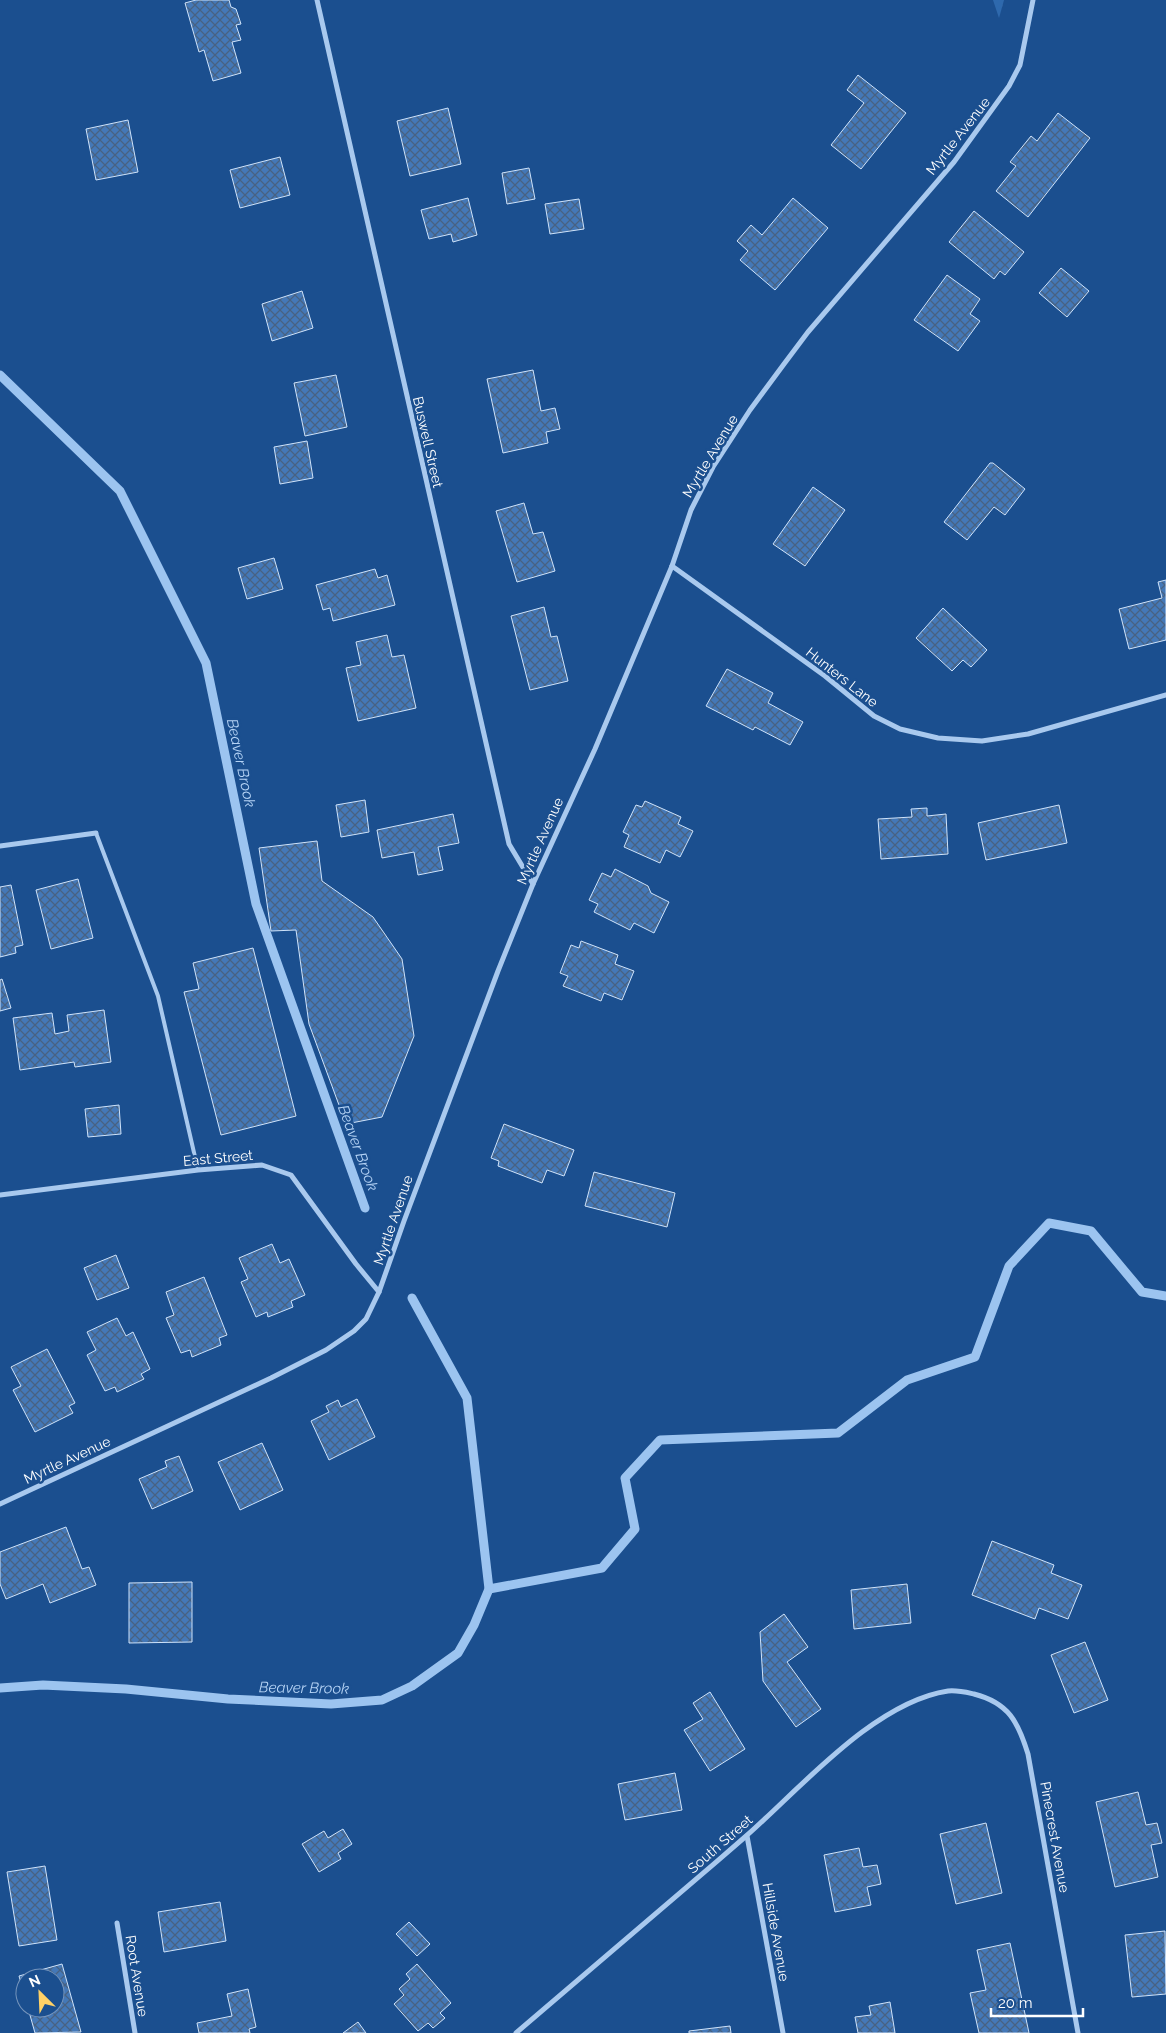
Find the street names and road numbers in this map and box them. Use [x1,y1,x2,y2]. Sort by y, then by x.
street label: Myrtle Avenue [923,94,993,178]
street label: Buswell Street [410,395,446,489]
street label: Myrtle Avenue [679,412,741,500]
street label: Hunters Lane [803,644,881,710]
street label: Myrtle Avenue [514,795,566,887]
street label: East Street [182,1147,254,1169]
street label: Myrtle Avenue [370,1173,416,1267]
street label: Myrtle Avenue [21,1433,113,1487]
street label: Pinecrest Avenue [1037,1780,1073,1894]
street label: South Street [684,1811,756,1876]
street label: Hillside Avenue [759,1881,793,1983]
street label: Root Avenue [123,1934,151,2018]

